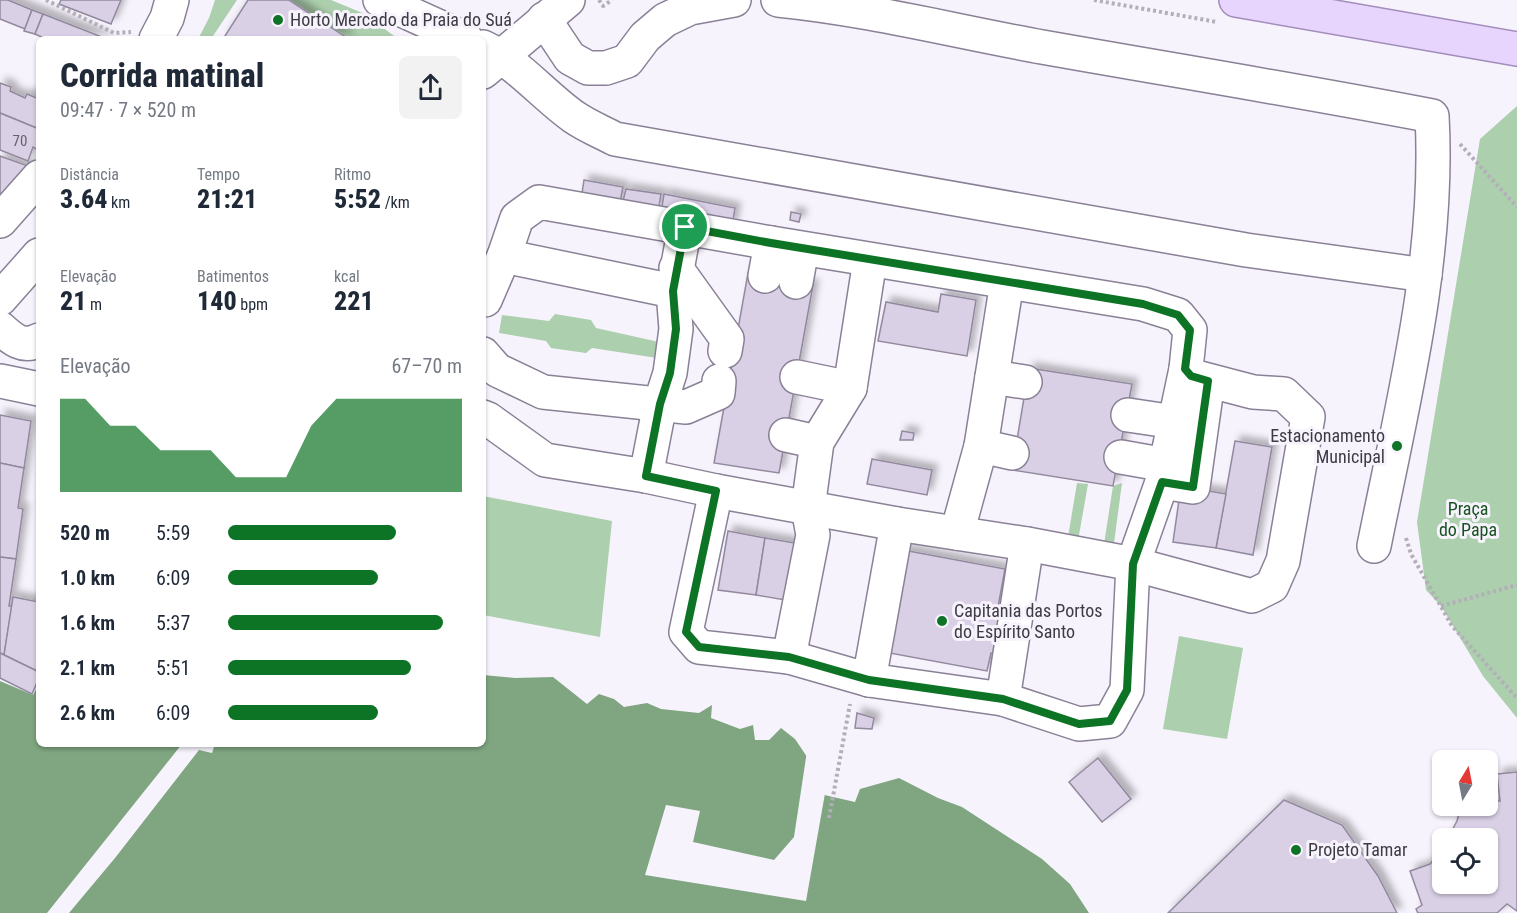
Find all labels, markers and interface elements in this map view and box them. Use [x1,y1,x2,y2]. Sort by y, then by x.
place label: Horto Mercado da Praia do Suá [290,9,512,30]
marker: Horto Mercado da Praia do Suá [271,13,285,27]
text: Corrida matinal [60,56,264,95]
button: share [399,56,462,119]
text: 09:47 · 7 × 520 m [60,98,196,122]
house number: 70 [13,132,27,150]
text: Distância [60,165,119,184]
text: Tempo [197,165,240,184]
text: Ritmo [334,165,371,184]
text: 3.64 [60,184,107,214]
text: 21:21 [197,184,257,214]
text: 5:52 [334,184,381,214]
text: km [107,193,130,212]
text: /km [381,193,410,212]
pin [659,201,710,252]
icon: arrive [668,210,701,243]
text: Elevação [60,267,117,286]
text: Batimentos [197,267,269,286]
text: kcal [334,267,360,286]
text: 21 [60,286,86,316]
text: 140 [197,286,237,316]
text: 221 [334,286,374,316]
text: m [86,295,102,314]
text: bpm [237,295,268,314]
text: Elevação [60,354,131,378]
text: 67–70 m [391,354,462,378]
place label: Estacionamento Municipal [1270,425,1385,467]
marker: Estacionamento Municipal [1390,439,1404,453]
park label: Praça do Papa [1439,498,1497,540]
text: 520 m [60,521,110,545]
text: 5:59 [156,521,190,545]
text: 1.0 km [60,566,115,590]
text: 6:09 [156,566,190,590]
place label: Capitania das Portos do Espírito Santo [954,600,1103,642]
text: 1.6 km [60,611,115,635]
text: 5:37 [156,611,190,635]
marker: Capitania das Portos do Espírito Santo [935,614,949,628]
text: 2.1 km [60,656,115,680]
text: 5:51 [156,656,190,680]
text: 2.6 km [60,701,115,725]
text: 6:09 [156,701,190,725]
north arrow [1432,750,1498,816]
map controls [1432,750,1498,894]
button: locate [1432,828,1498,894]
place label: Projeto Tamar [1308,839,1408,860]
marker: Projeto Tamar [1289,843,1303,857]

